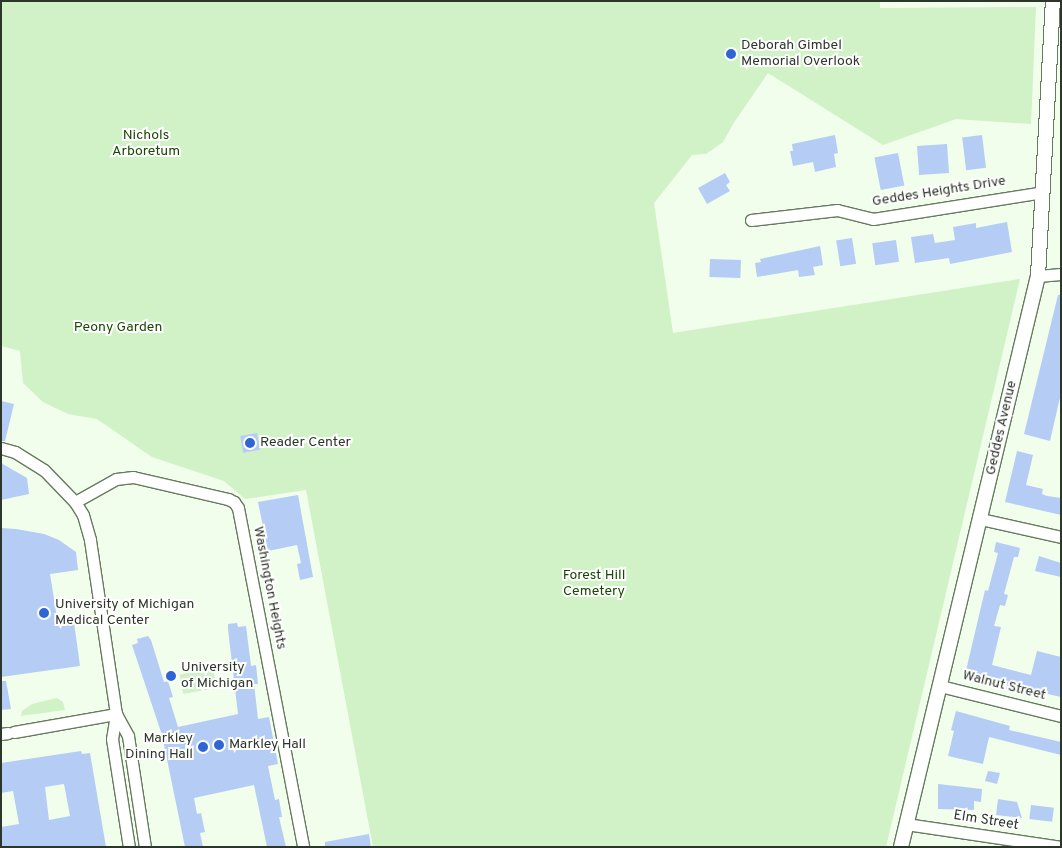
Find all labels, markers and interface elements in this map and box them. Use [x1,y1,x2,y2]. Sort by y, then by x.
place label: Deborah Gimbel Memorial Overlook [741,38,860,70]
marker: Deborah Gimbel Memorial Overlook [725,48,737,60]
park label: Nichols Arboretum [112,128,180,160]
street label: Geddes Heights Drive [871,173,1007,211]
park label: Peony Garden [74,320,162,336]
street label: Geddes Avenue [983,379,1021,477]
place label: Reader Center [260,435,351,451]
marker: Reader Center [244,437,256,449]
street label: Washington Heights [249,525,289,651]
park label: Forest Hill Cemetery [563,568,625,600]
place label: University of Michigan Medical Center [55,597,194,630]
marker: University of Michigan Medical Center [37,606,51,620]
place label: University of Michigan [181,660,253,692]
street label: Walnut Street [961,668,1047,704]
marker: University of Michigan [165,670,177,682]
place label: Markley Dining Hall [125,731,193,764]
place label: Markley Hall [229,737,306,753]
marker: Markley Hall [213,739,225,751]
marker: Markley Dining Hall [197,741,209,753]
street label: Elm Street [952,808,1020,834]

